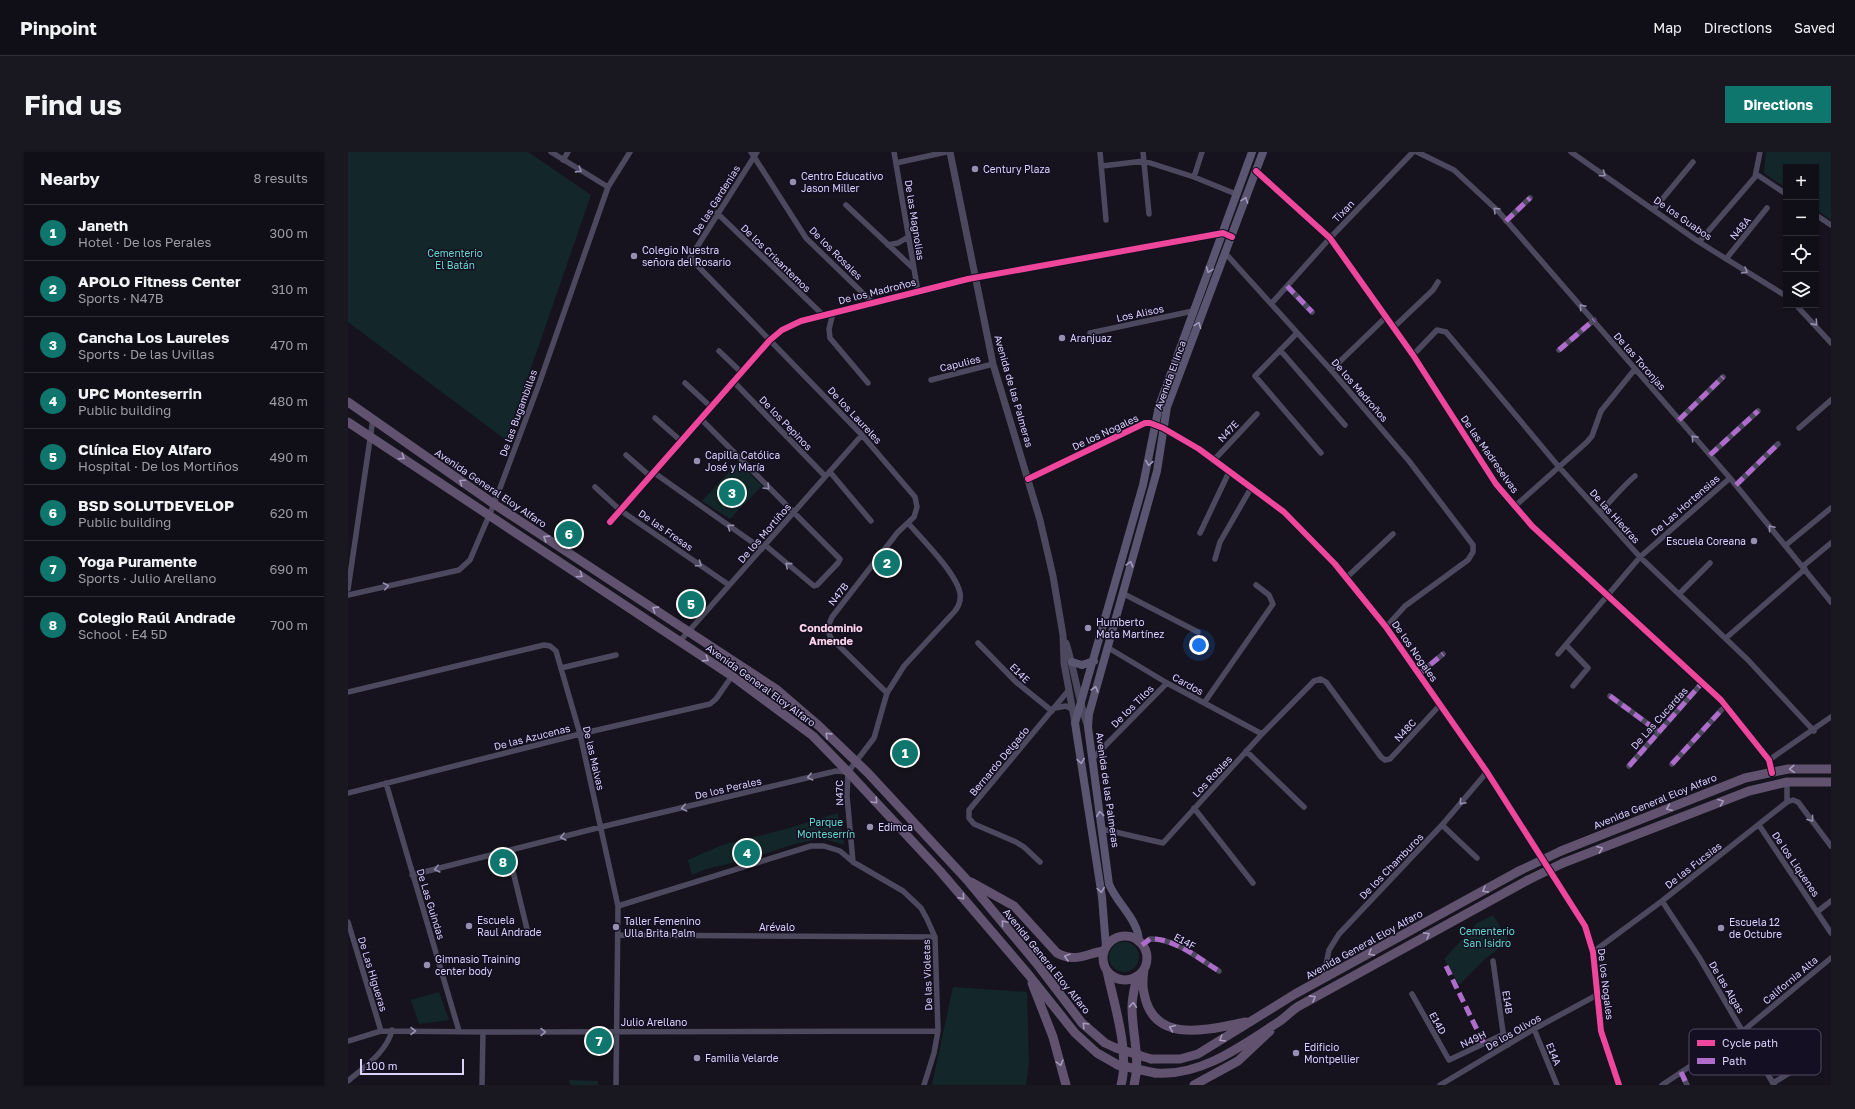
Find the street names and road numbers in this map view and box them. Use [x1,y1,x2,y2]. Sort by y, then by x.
street label: De las Gardenias [690,163,742,237]
street label: De las Magnolias [903,179,927,261]
street label: De los Guabos [1652,193,1714,243]
street label: Tixan [1330,197,1356,225]
street label: N48A [1727,214,1753,242]
street label: De los Crisantemos [739,222,813,294]
street label: De los Rosales [807,224,865,282]
street label: De los Madroños [837,276,917,306]
street label: Los Alisos [1115,302,1165,324]
street label: De las Toronjas [1612,330,1668,392]
street label: Avenida de las Palmeras [992,333,1036,449]
street label: Avenida El Inca [1152,339,1188,411]
street label: Capulies [938,352,982,374]
street label: De los Madroños [1329,356,1391,424]
street label: De las Bugambillas [497,368,539,458]
street label: De los Laureles [826,384,884,446]
street label: De los Pepinos [757,393,815,453]
street label: De los Nogales [1070,411,1140,453]
street label: De las Madreselvas [1459,413,1521,495]
street label: N47E [1215,418,1241,444]
street label: Avenida General Eloy Alfaro [433,446,549,530]
street label: De Las Hortensias [1648,472,1722,538]
street label: De las Hiedras [1587,486,1643,546]
street label: De los Mortiños [735,501,793,565]
street label: De las Fresas [636,507,696,553]
street label: N47B [825,580,851,608]
street label: De los Nogales [1389,618,1441,684]
street label: Avenida General Eloy Alfaro [704,641,818,729]
street label: E14E [1008,661,1032,685]
street label: Cardos [1170,671,1206,697]
street label: De los Tilos [1108,682,1156,730]
street label: De Las Cucardas [1628,684,1690,752]
street label: N48C [1392,716,1419,744]
street label: De las Azucenas [493,722,571,752]
street label: Bernardo Delgado [967,724,1031,798]
street label: De las Malvas [581,725,607,791]
street label: Avenida de las Palmeras [1094,732,1122,848]
street label: Los Robles [1190,753,1234,799]
street label: Avenida General Eloy Alfaro [1592,771,1718,831]
street label: De los Perales [693,774,763,802]
street label: N47C [833,780,845,806]
street label: De los Liquenes [1770,829,1822,899]
street label: De los Chamburos [1356,831,1426,901]
street label: De las Fucsias [1662,839,1724,891]
street label: De Las Guindas [415,867,447,941]
street label: Avenida General Eloy Alfaro [1001,906,1093,1016]
street label: Avenida General Eloy Alfaro [1303,907,1425,981]
street label: Arévalo [759,921,795,933]
street label: E14F [1172,930,1198,952]
street label: De Las Higueras [356,935,390,1013]
street label: De las Violetas [920,939,934,1011]
street label: De los Nogales [1596,948,1616,1020]
street label: California Alta [1760,954,1820,1006]
street label: De las Algas [1707,959,1747,1015]
street label: E14B [1500,989,1516,1015]
street label: E14D [1427,1010,1449,1036]
street label: De los Olivos [1483,1011,1543,1053]
street label: Julio Arellano [621,1016,687,1028]
street label: N49H [1458,1028,1488,1050]
street label: E14A [1544,1041,1564,1068]

